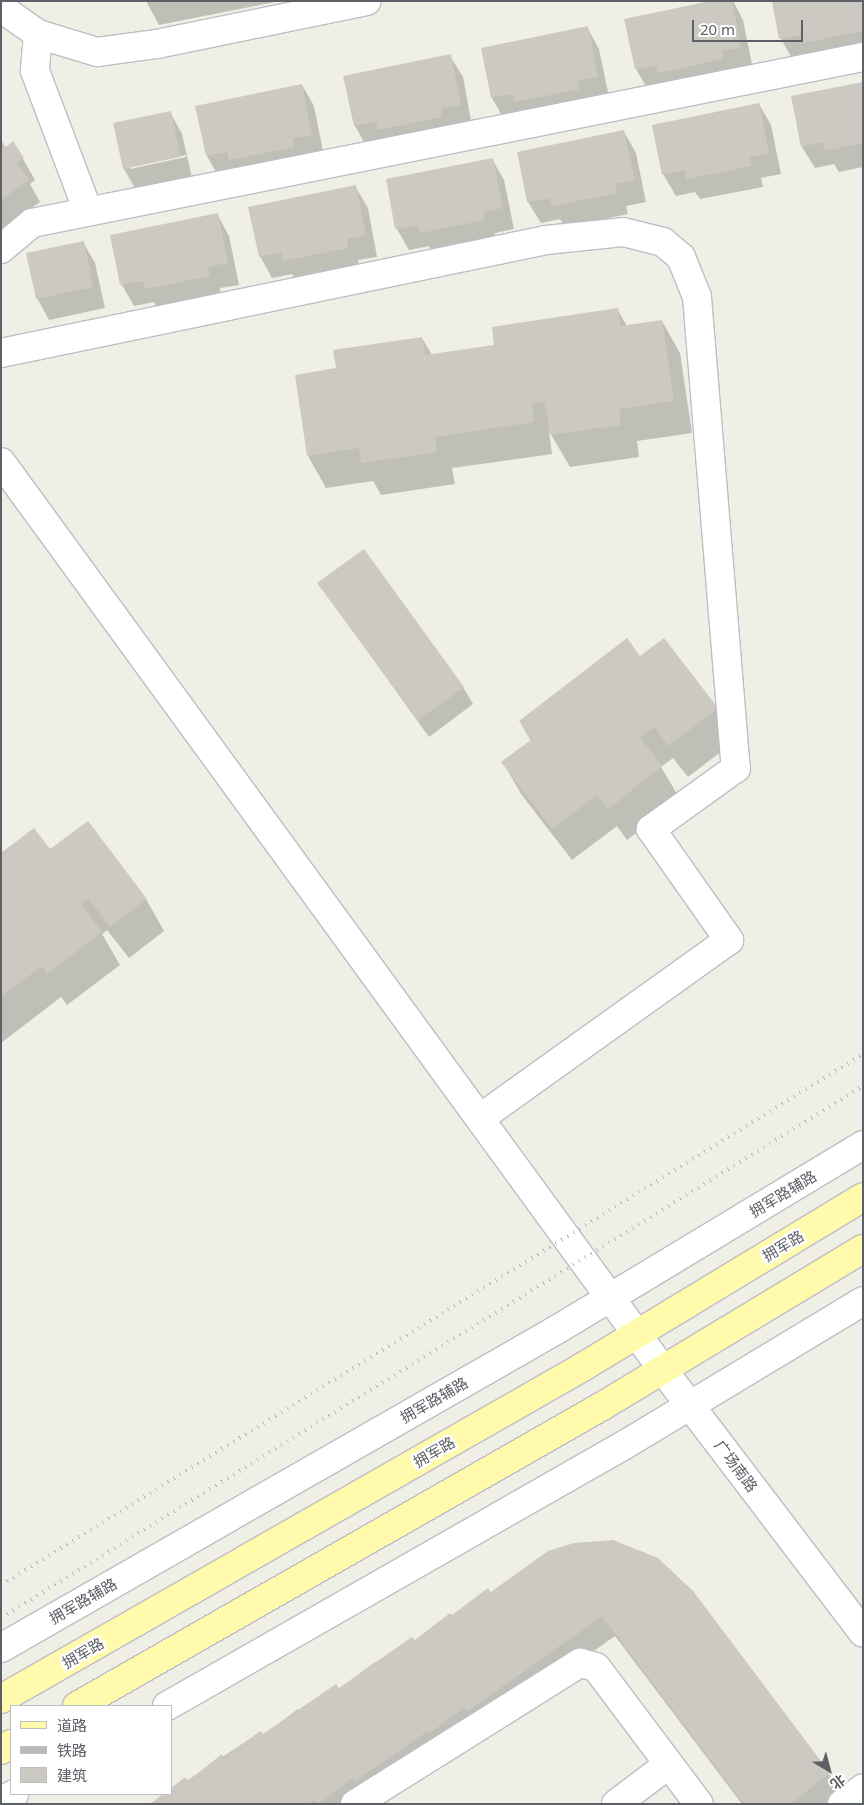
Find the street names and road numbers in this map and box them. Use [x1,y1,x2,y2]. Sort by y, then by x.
street label: 拥军路辅路 [746,1167,820,1221]
street label: 拥军路 [759,1227,807,1265]
street label: 拥军路辅路 [397,1373,471,1427]
street label: 拥军路 [410,1433,458,1471]
street label: 广场南路 [711,1437,761,1495]
street label: 拥军路辅路 [46,1574,120,1628]
street label: 拥军路 [59,1634,107,1672]

